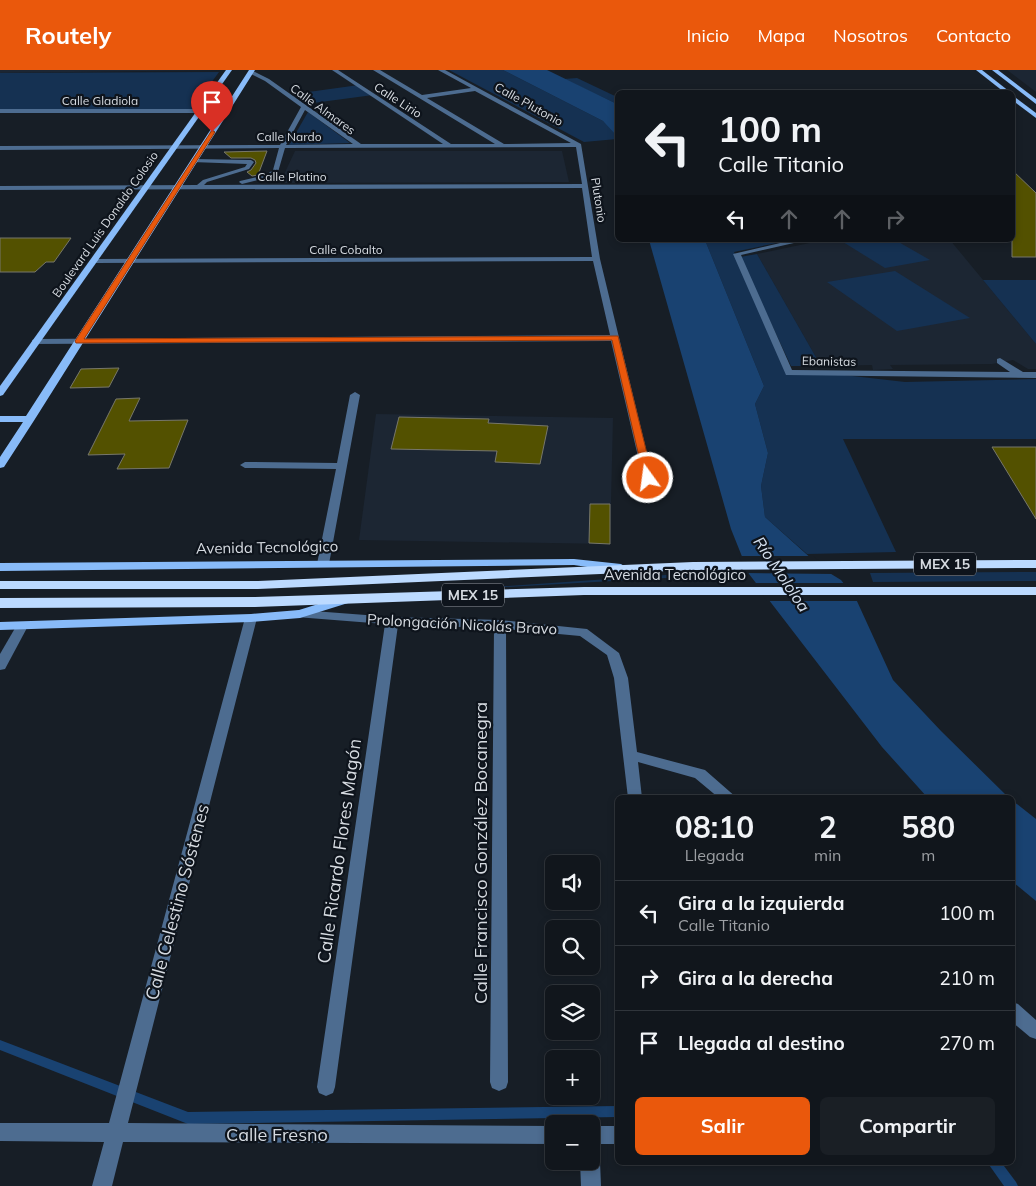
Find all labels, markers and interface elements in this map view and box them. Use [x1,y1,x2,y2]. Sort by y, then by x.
text: Routely [25,20,111,50]
text: Inicio [686,24,729,47]
text: Mapa [757,24,805,47]
text: Nosotros [833,24,908,47]
text: Contacto [936,24,1011,47]
street label: Calle Lirio [371,79,425,121]
street label: Calle Plutonio [492,79,566,129]
street label: Calle Almares [288,80,358,138]
pin [191,81,233,132]
icon: arrive [198,88,226,116]
street label: Calle Gladiola [62,93,138,108]
text: 100 m [718,107,822,151]
icon: left [635,110,700,175]
street label: Calle Nardo [256,129,322,144]
street label: Boulevard Luis Donaldo Colosio [49,148,161,300]
text: Calle Titanio [718,150,844,178]
street label: Calle Platino [257,169,327,184]
street label: Plutonio [588,176,610,224]
icon: left [722,205,750,233]
icon: ahead [775,205,803,233]
icon: ahead [828,205,856,233]
icon: right [881,205,909,233]
street label: Calle Cobalto [309,242,383,257]
street label: Ebanistas [802,353,856,369]
position arrow [621,451,673,503]
water label: Río Mololoa [750,533,815,616]
street label: Avenida Tecnológico [196,536,338,558]
road number: MEX 15 [914,552,976,576]
street label: Avenida Tecnológico [604,565,746,584]
road number: MEX 15 [442,584,504,606]
street label: Prolongación Nicolás Bravo [367,610,557,638]
street label: Calle Francisco González Bocanegra [469,702,492,1004]
street label: Calle Ricardo Flores Magón [312,737,366,965]
street label: Calle Celestino Sóstenes [140,801,214,1003]
text: 08:10 [675,808,754,846]
text: 2 [819,808,837,846]
text: 580 [901,808,955,846]
text: Llegada [685,845,744,865]
text: min [814,845,841,865]
text: m [921,845,935,865]
map controls [545,855,600,1170]
button: sound [545,855,600,910]
text: Gira a la izquierda [678,891,844,915]
icon: left [635,899,663,927]
text: 100 m [939,901,995,925]
text: Calle Titanio [678,915,770,935]
button: search [545,920,600,975]
icon: right [635,964,663,992]
text: Gira a la derecha [678,966,833,990]
text: 210 m [939,966,995,990]
button: layers [545,985,600,1040]
icon: arrive [635,1029,663,1057]
text: Llegada al destino [678,1031,845,1055]
text: 270 m [939,1031,995,1055]
button: + [545,1050,600,1105]
button: Salir [635,1097,810,1155]
button: Compartir [820,1097,995,1155]
button: − [545,1115,600,1170]
street label: Calle Fresno [226,1123,328,1146]

